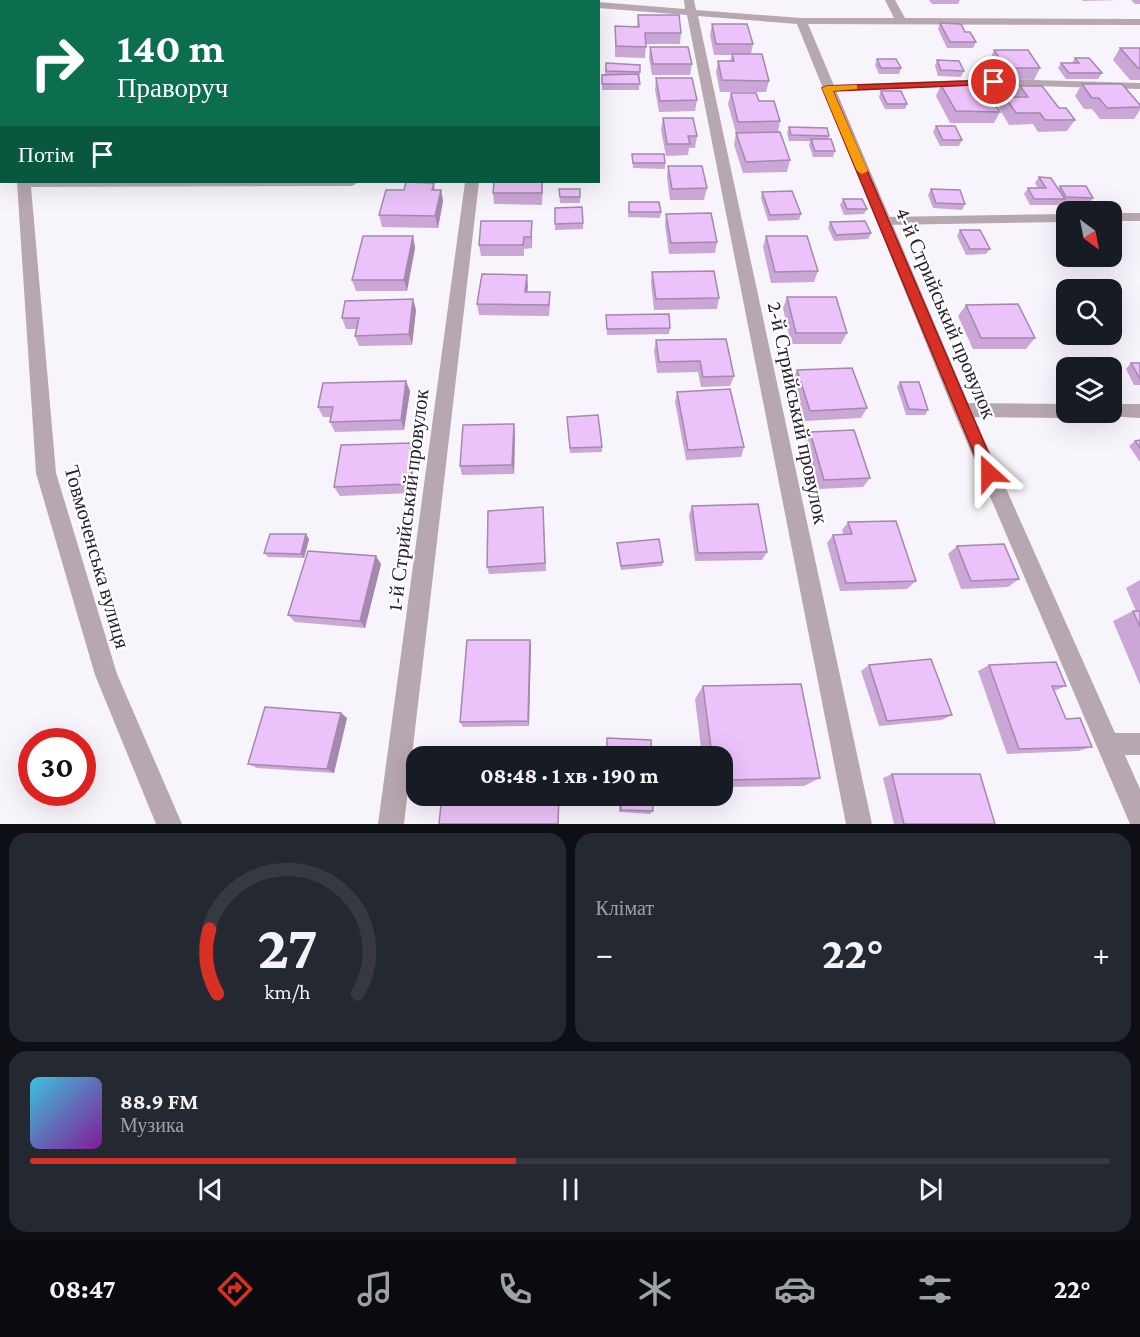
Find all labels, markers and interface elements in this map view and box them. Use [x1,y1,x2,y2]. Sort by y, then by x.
icon: right [18,24,96,102]
text: 140 m [117,24,225,71]
pin [968,56,1019,107]
icon: arrive [977,65,1010,98]
text: Праворуч [117,73,228,103]
icon: arrive [86,138,119,171]
text: Потім [18,142,74,167]
north arrow [1056,201,1122,267]
map controls [1056,201,1122,423]
street label: 4-й Стрийський провулок [891,204,1002,423]
button: search [1056,279,1122,345]
street label: 2-й Стрийський провулок [763,300,833,527]
button: layers [1056,357,1122,423]
street label: 1-й Стрийський провулок [382,387,434,612]
position arrow [957,441,1021,505]
street label: Товмоченська вулиця [59,463,135,652]
speed limit sign: 30 [18,728,96,806]
text: 08:48 · 1 хв · 190 m [480,763,659,788]
text: Клімат [596,897,654,919]
text: 27 [257,912,318,981]
text: 22° [822,928,884,978]
text: − [596,935,613,972]
text: + [1093,935,1110,972]
text: km/h [264,981,311,1005]
text: 88.9 FM [120,1089,198,1114]
text: Музика [120,1114,184,1136]
icon: previous [194,1173,227,1206]
icon: pause [554,1173,587,1206]
icon: next [914,1173,947,1206]
icon: directions [214,1268,256,1310]
icon: music [354,1268,396,1310]
icon: phone [494,1268,536,1310]
icon: climate [634,1268,676,1310]
icon: car [774,1268,816,1310]
icon: filters [914,1268,956,1310]
text: 08:47 [49,1274,116,1304]
text: 22° [1054,1274,1091,1304]

